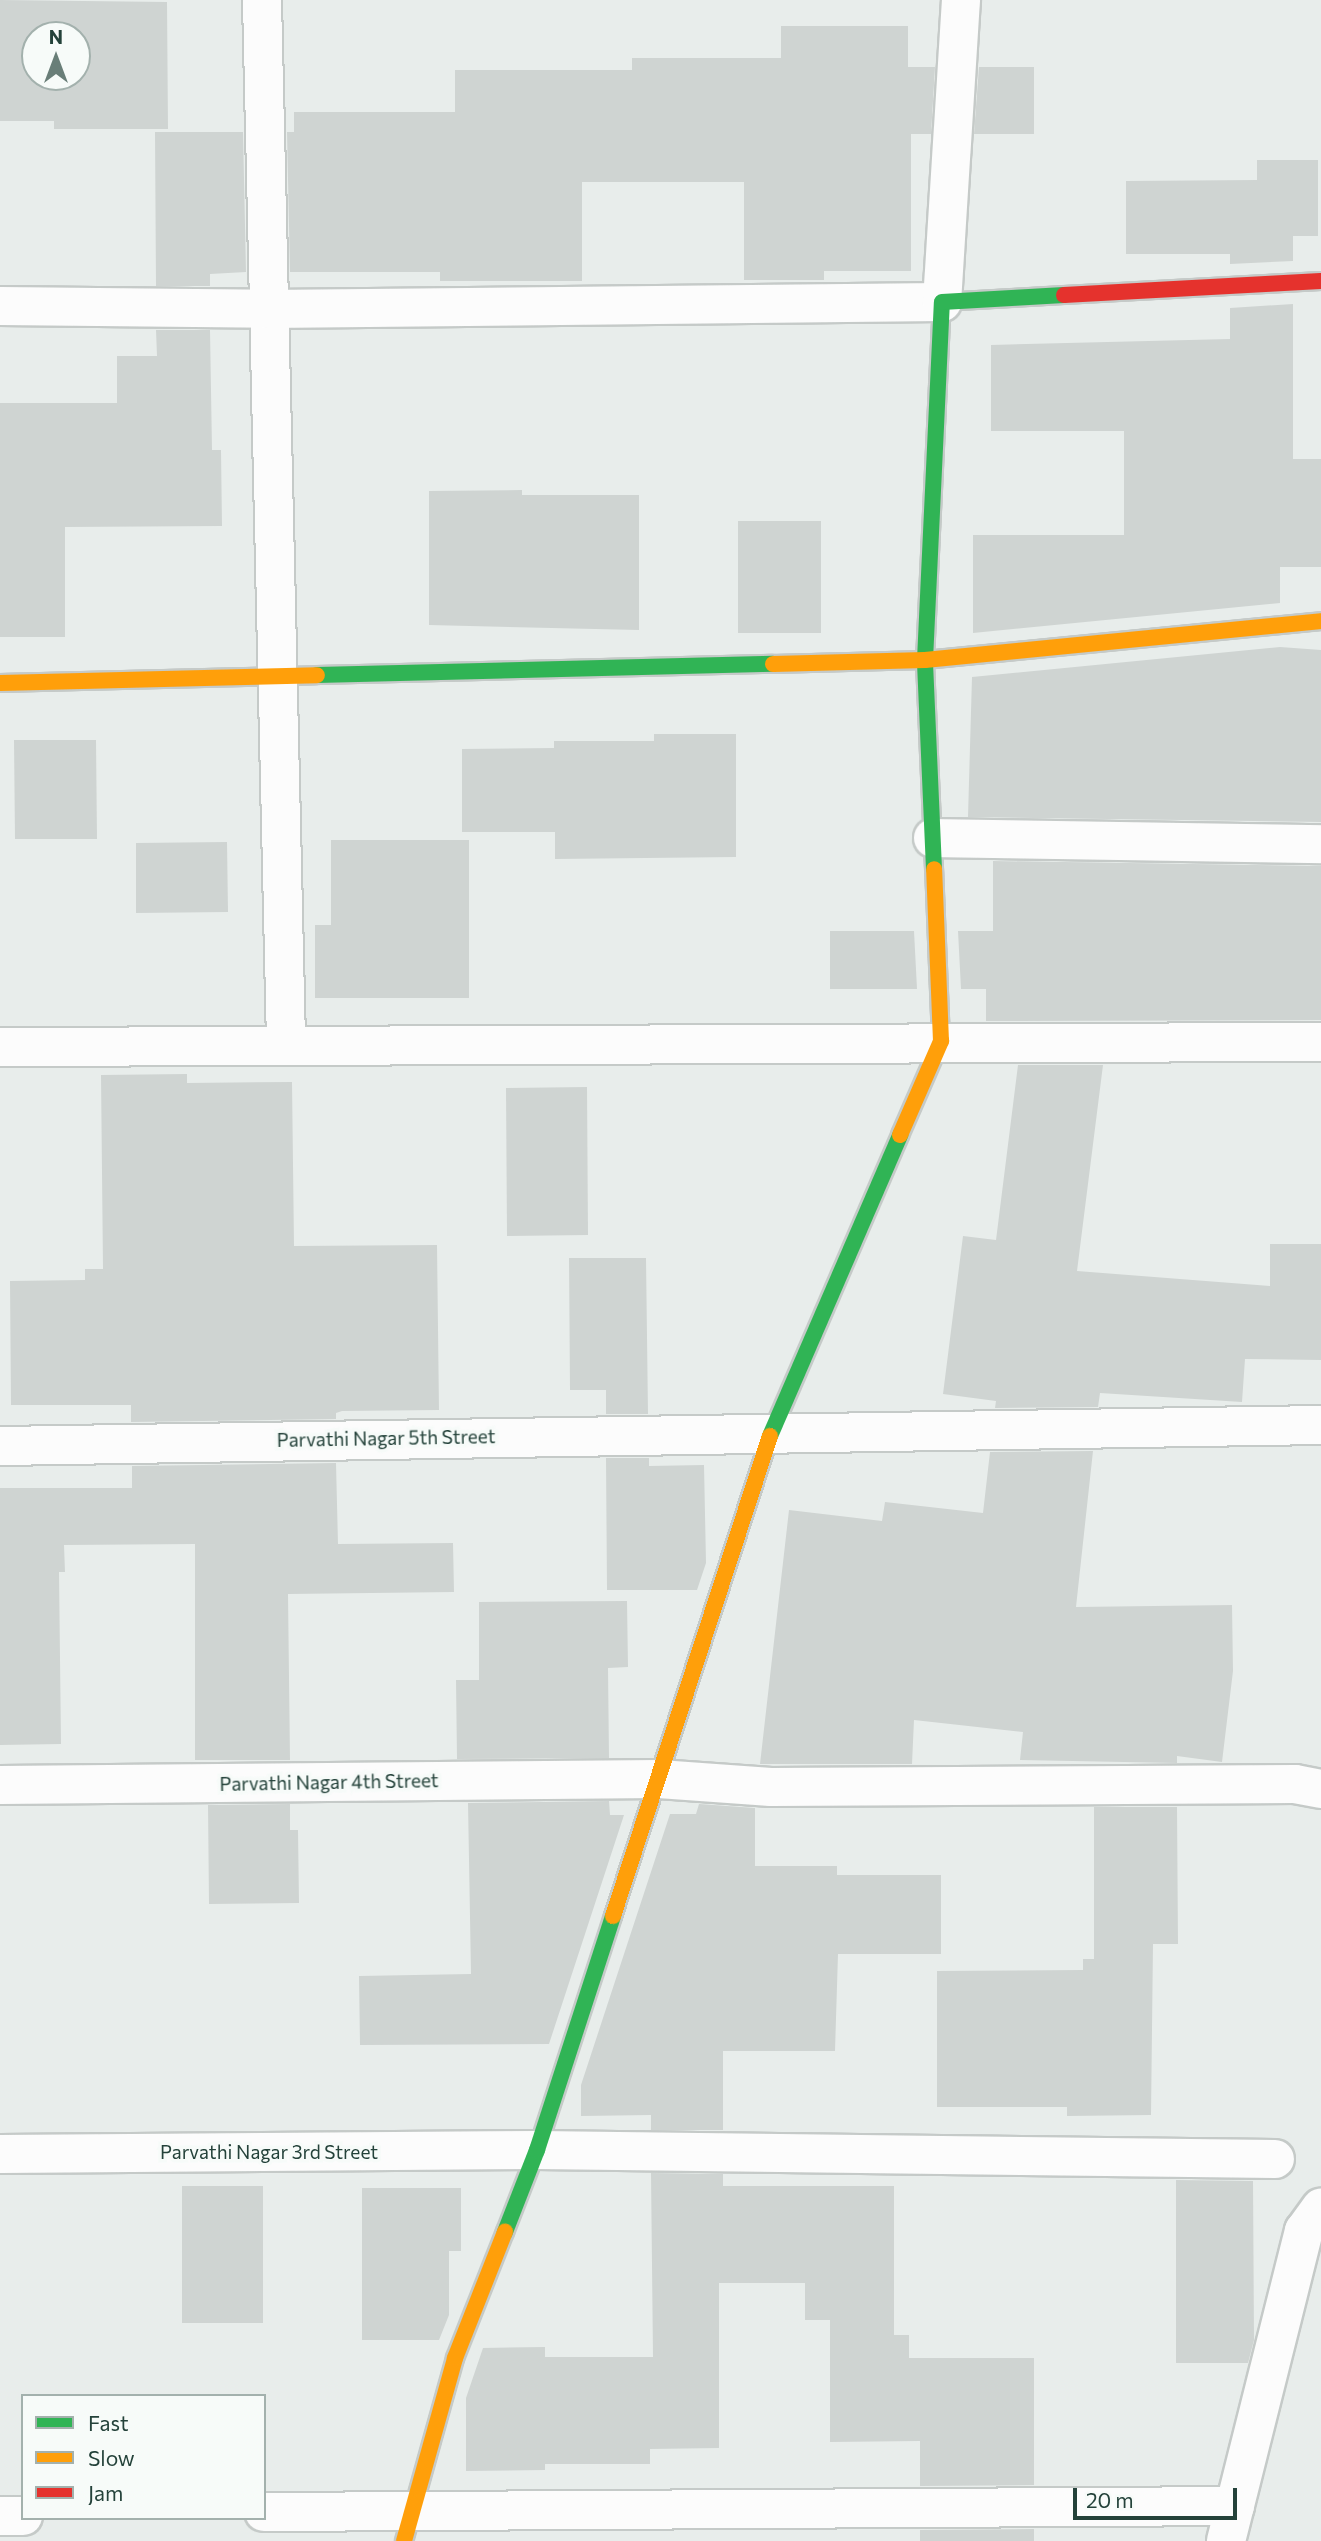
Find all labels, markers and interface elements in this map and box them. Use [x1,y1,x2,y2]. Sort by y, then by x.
north arrow [21,21,91,91]
text: N [49,25,63,48]
street label: Parvathi Nagar 5th Street [276,1425,496,1451]
street label: Parvathi Nagar 4th Street [219,1769,439,1795]
street label: Parvathi Nagar 3rd Street [160,2141,378,2163]
legend [21,2394,266,2520]
text: Fast [88,2410,129,2435]
text: Slow [88,2445,135,2470]
scale bar [1076,2474,1240,2518]
text: Jam [88,2480,123,2505]
text: 20 m [1086,2487,1134,2512]

